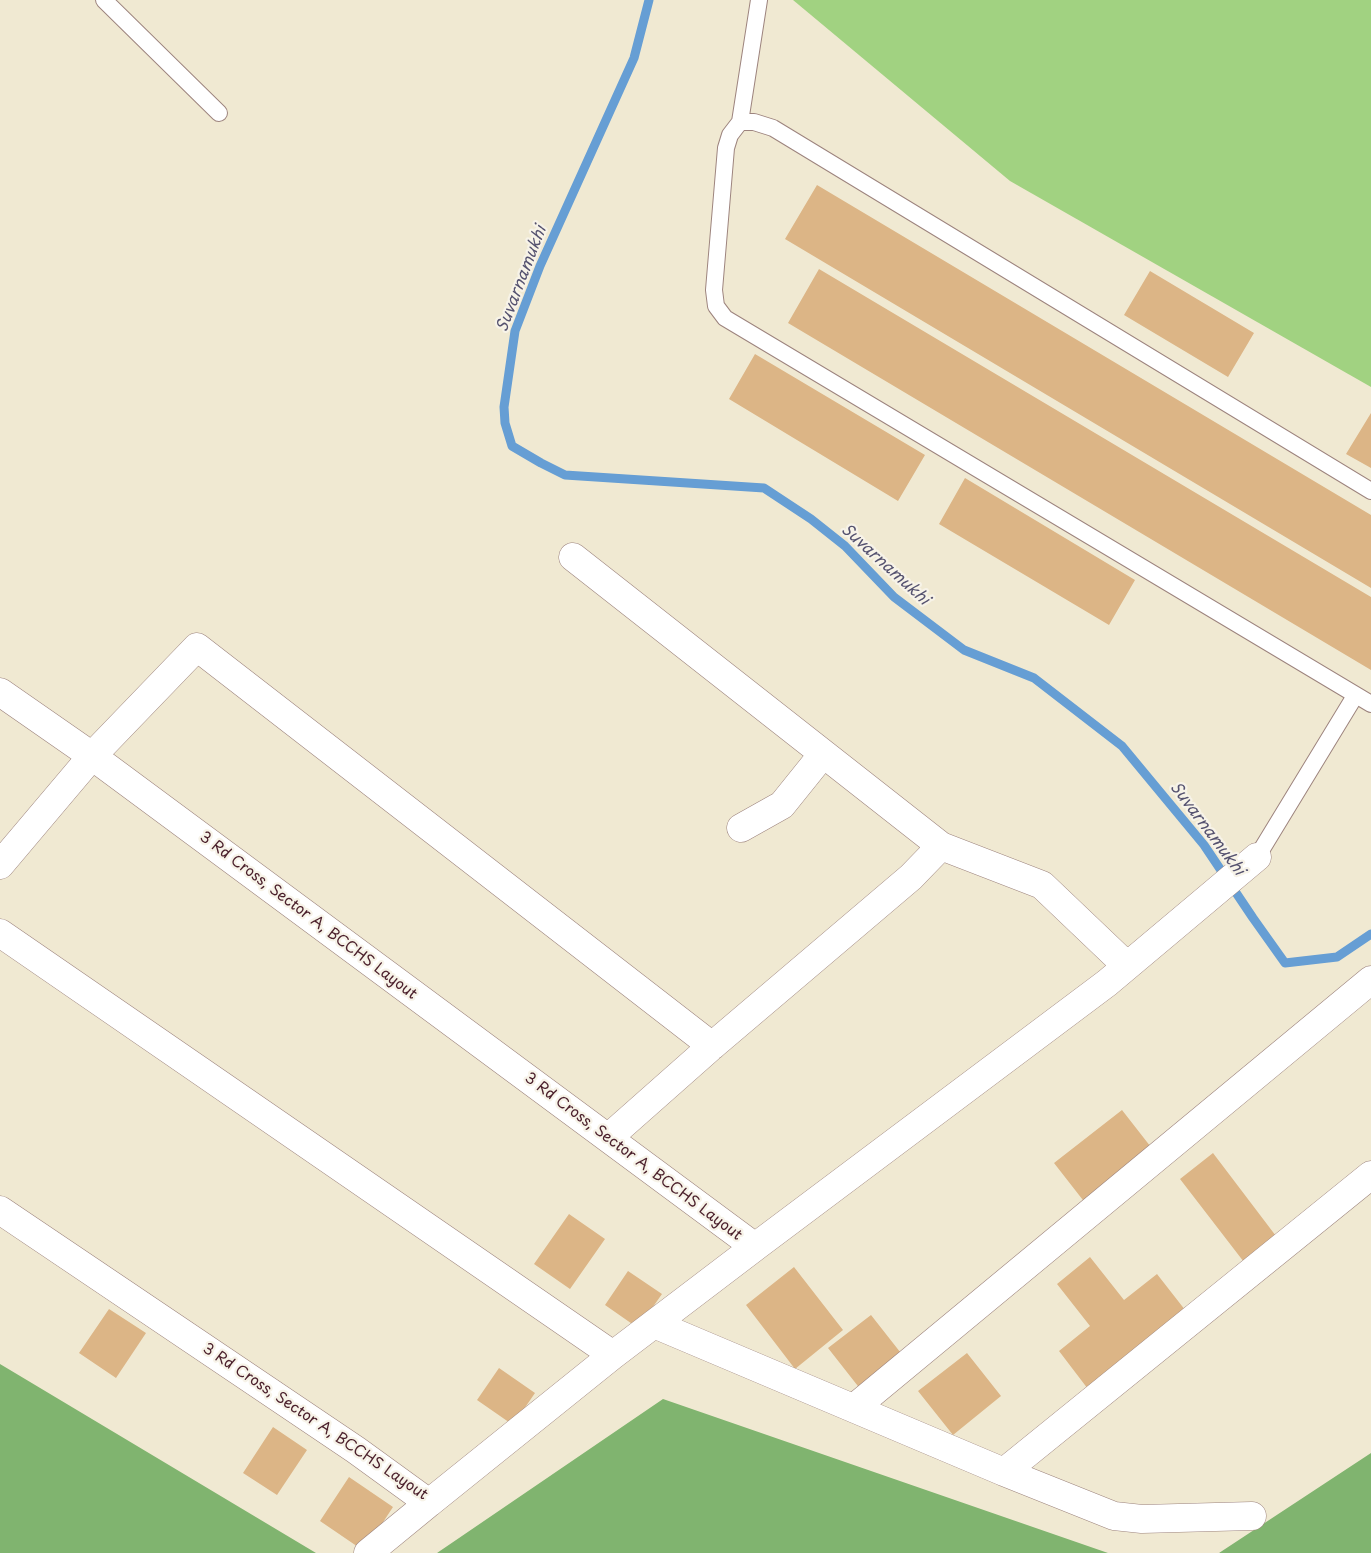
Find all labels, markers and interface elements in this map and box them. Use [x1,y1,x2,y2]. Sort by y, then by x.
water label: Suvarnamukhi [493,223,551,335]
water label: Suvarnamukhi [837,520,933,610]
water label: Suvarnamukhi [1166,779,1248,879]
street label: 3 Rd Cross, Sector A, BCCHS Layout [196,828,420,1004]
street label: 3 Rd Cross, Sector A, BCCHS Layout [521,1069,745,1245]
street label: 3 Rd Cross, Sector A, BCCHS Layout [199,1340,431,1504]

